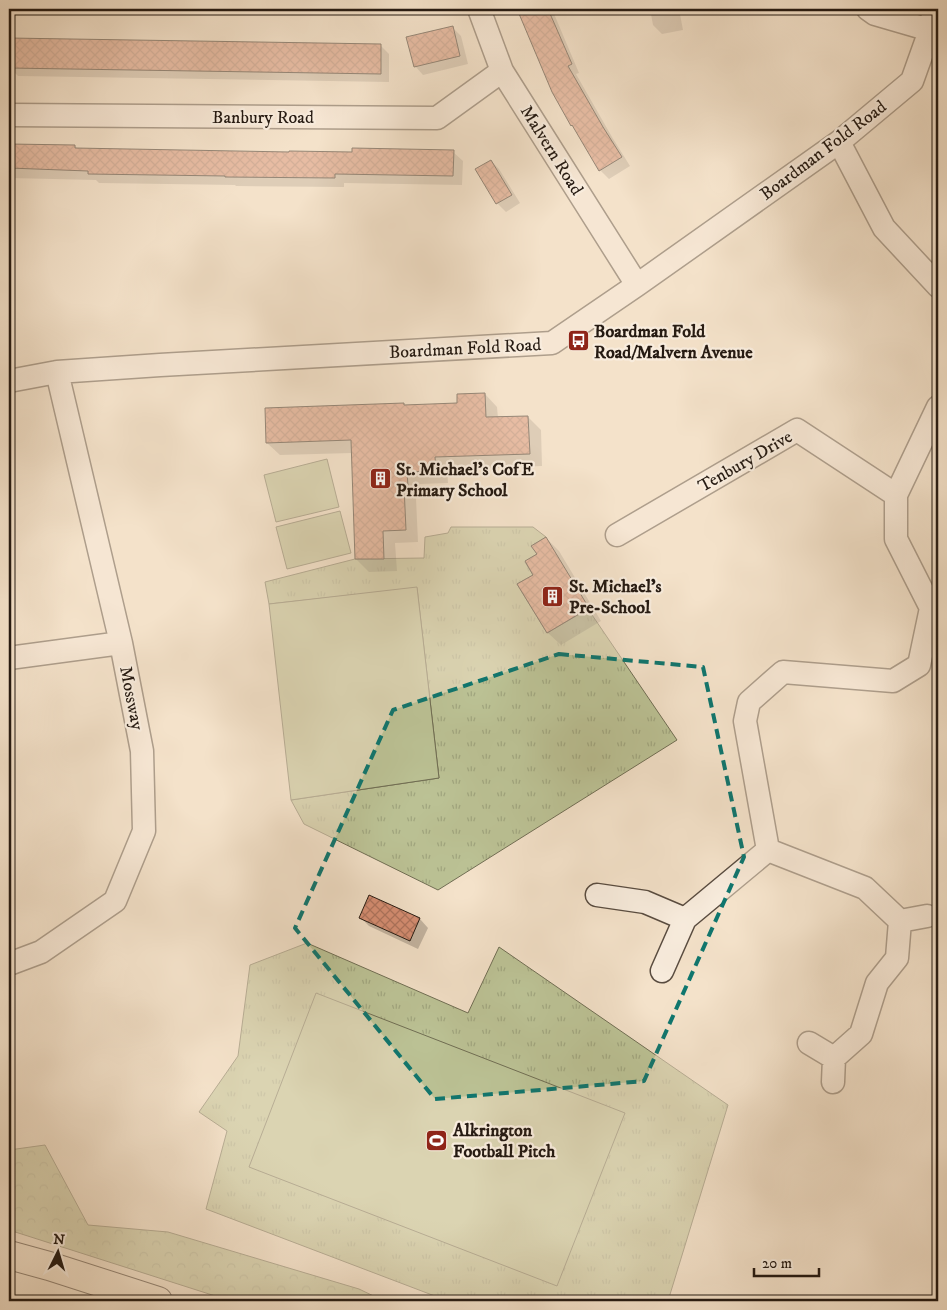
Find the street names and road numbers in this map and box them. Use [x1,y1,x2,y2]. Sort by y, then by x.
street label: Boardman Fold Road [756,96,891,205]
street label: Malvern Road [515,101,587,200]
street label: Banbury Road [212,107,314,129]
street label: Boardman Fold Road [388,334,542,364]
street label: Tenbury Drive [695,426,796,498]
street label: Mossway [114,664,148,732]

